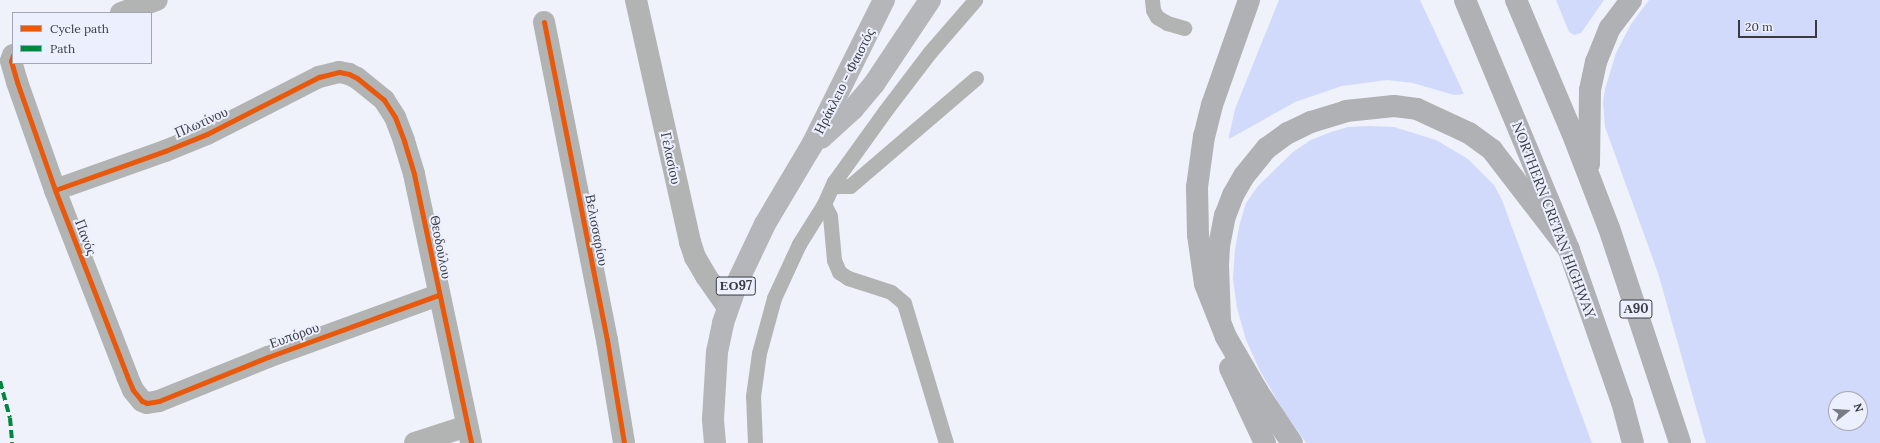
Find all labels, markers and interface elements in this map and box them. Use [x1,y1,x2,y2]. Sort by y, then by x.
legend [12,12,152,64]
scale bar [1740,12,1819,38]
text: 20 m [1745,19,1773,34]
text: Cycle path [50,21,109,36]
street label: Ηράκλειο - Φαιστός [810,25,878,137]
text: Path [50,41,75,56]
street label: Πλωτίνου [172,103,230,141]
street label: NORTHERN CRETAN HIGHWAY [1509,120,1599,320]
street label: Γελασίου [657,130,685,186]
street label: Βελισσαρίου [582,193,612,267]
street label: Θεοδούλου [427,214,455,280]
street label: Πανός [72,217,100,257]
road number: ΕΟ97 [715,275,757,297]
road number: Α90 [1619,298,1653,320]
street label: Ευπόρου [267,318,321,352]
north arrow [1828,391,1868,431]
text: N [1851,402,1866,414]

